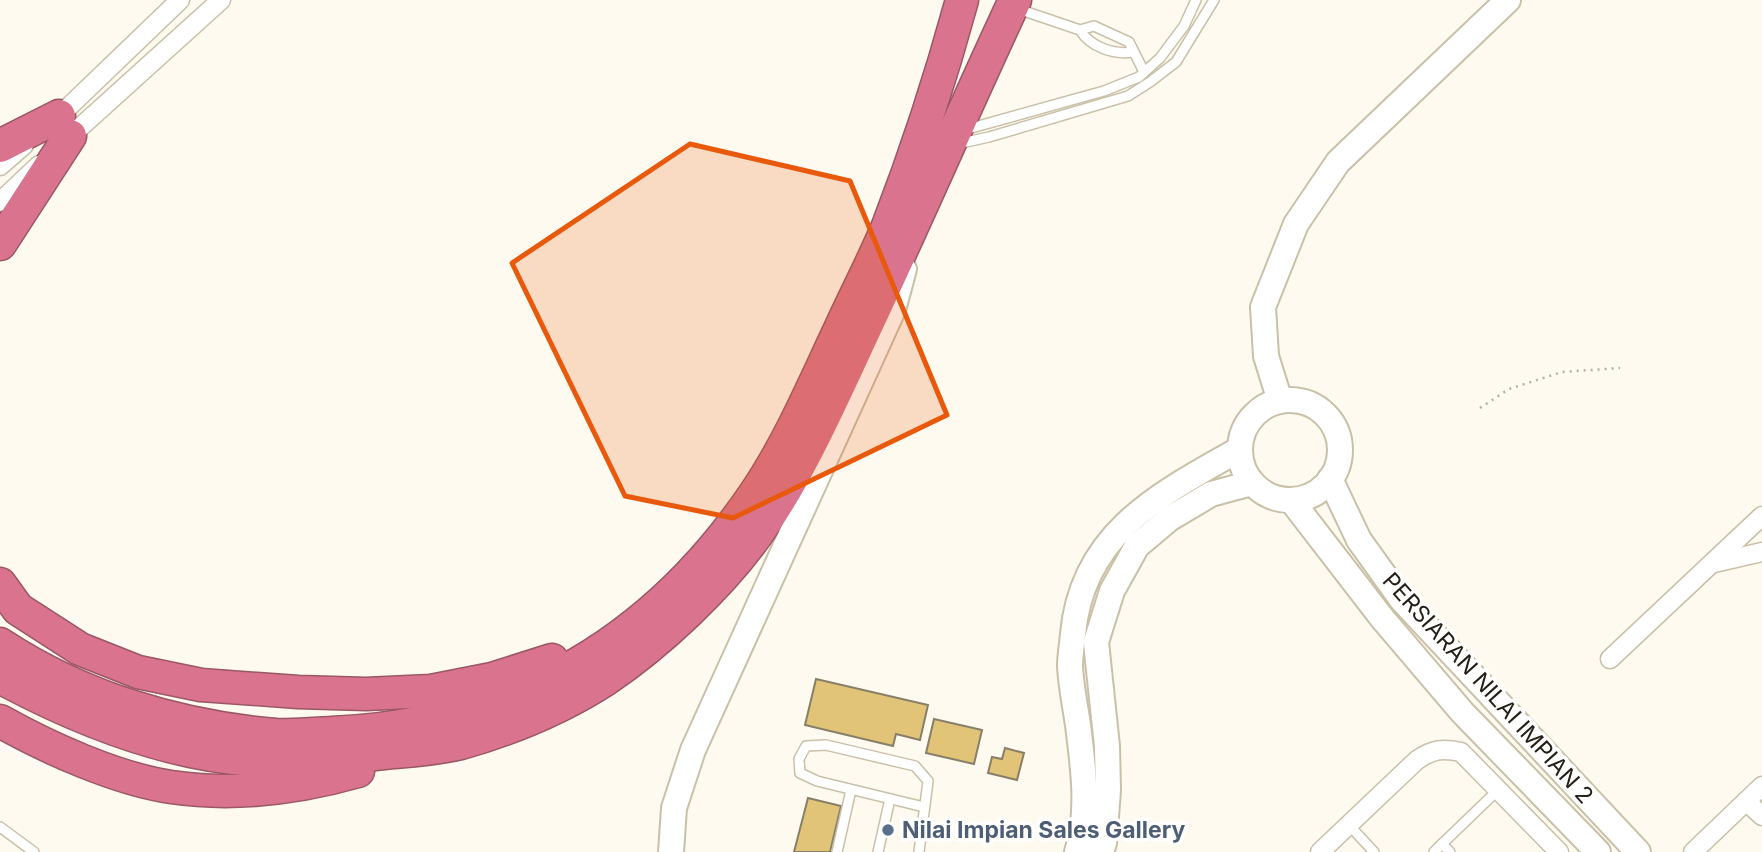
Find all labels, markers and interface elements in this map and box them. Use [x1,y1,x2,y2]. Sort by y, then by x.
street label: PERSIARAN NILAI IMPIAN 2 [1377,567,1599,809]
place label: Nilai Impian Sales Gallery [902,816,1186,844]
marker: Nilai Impian Sales Gallery [880,822,896,838]

